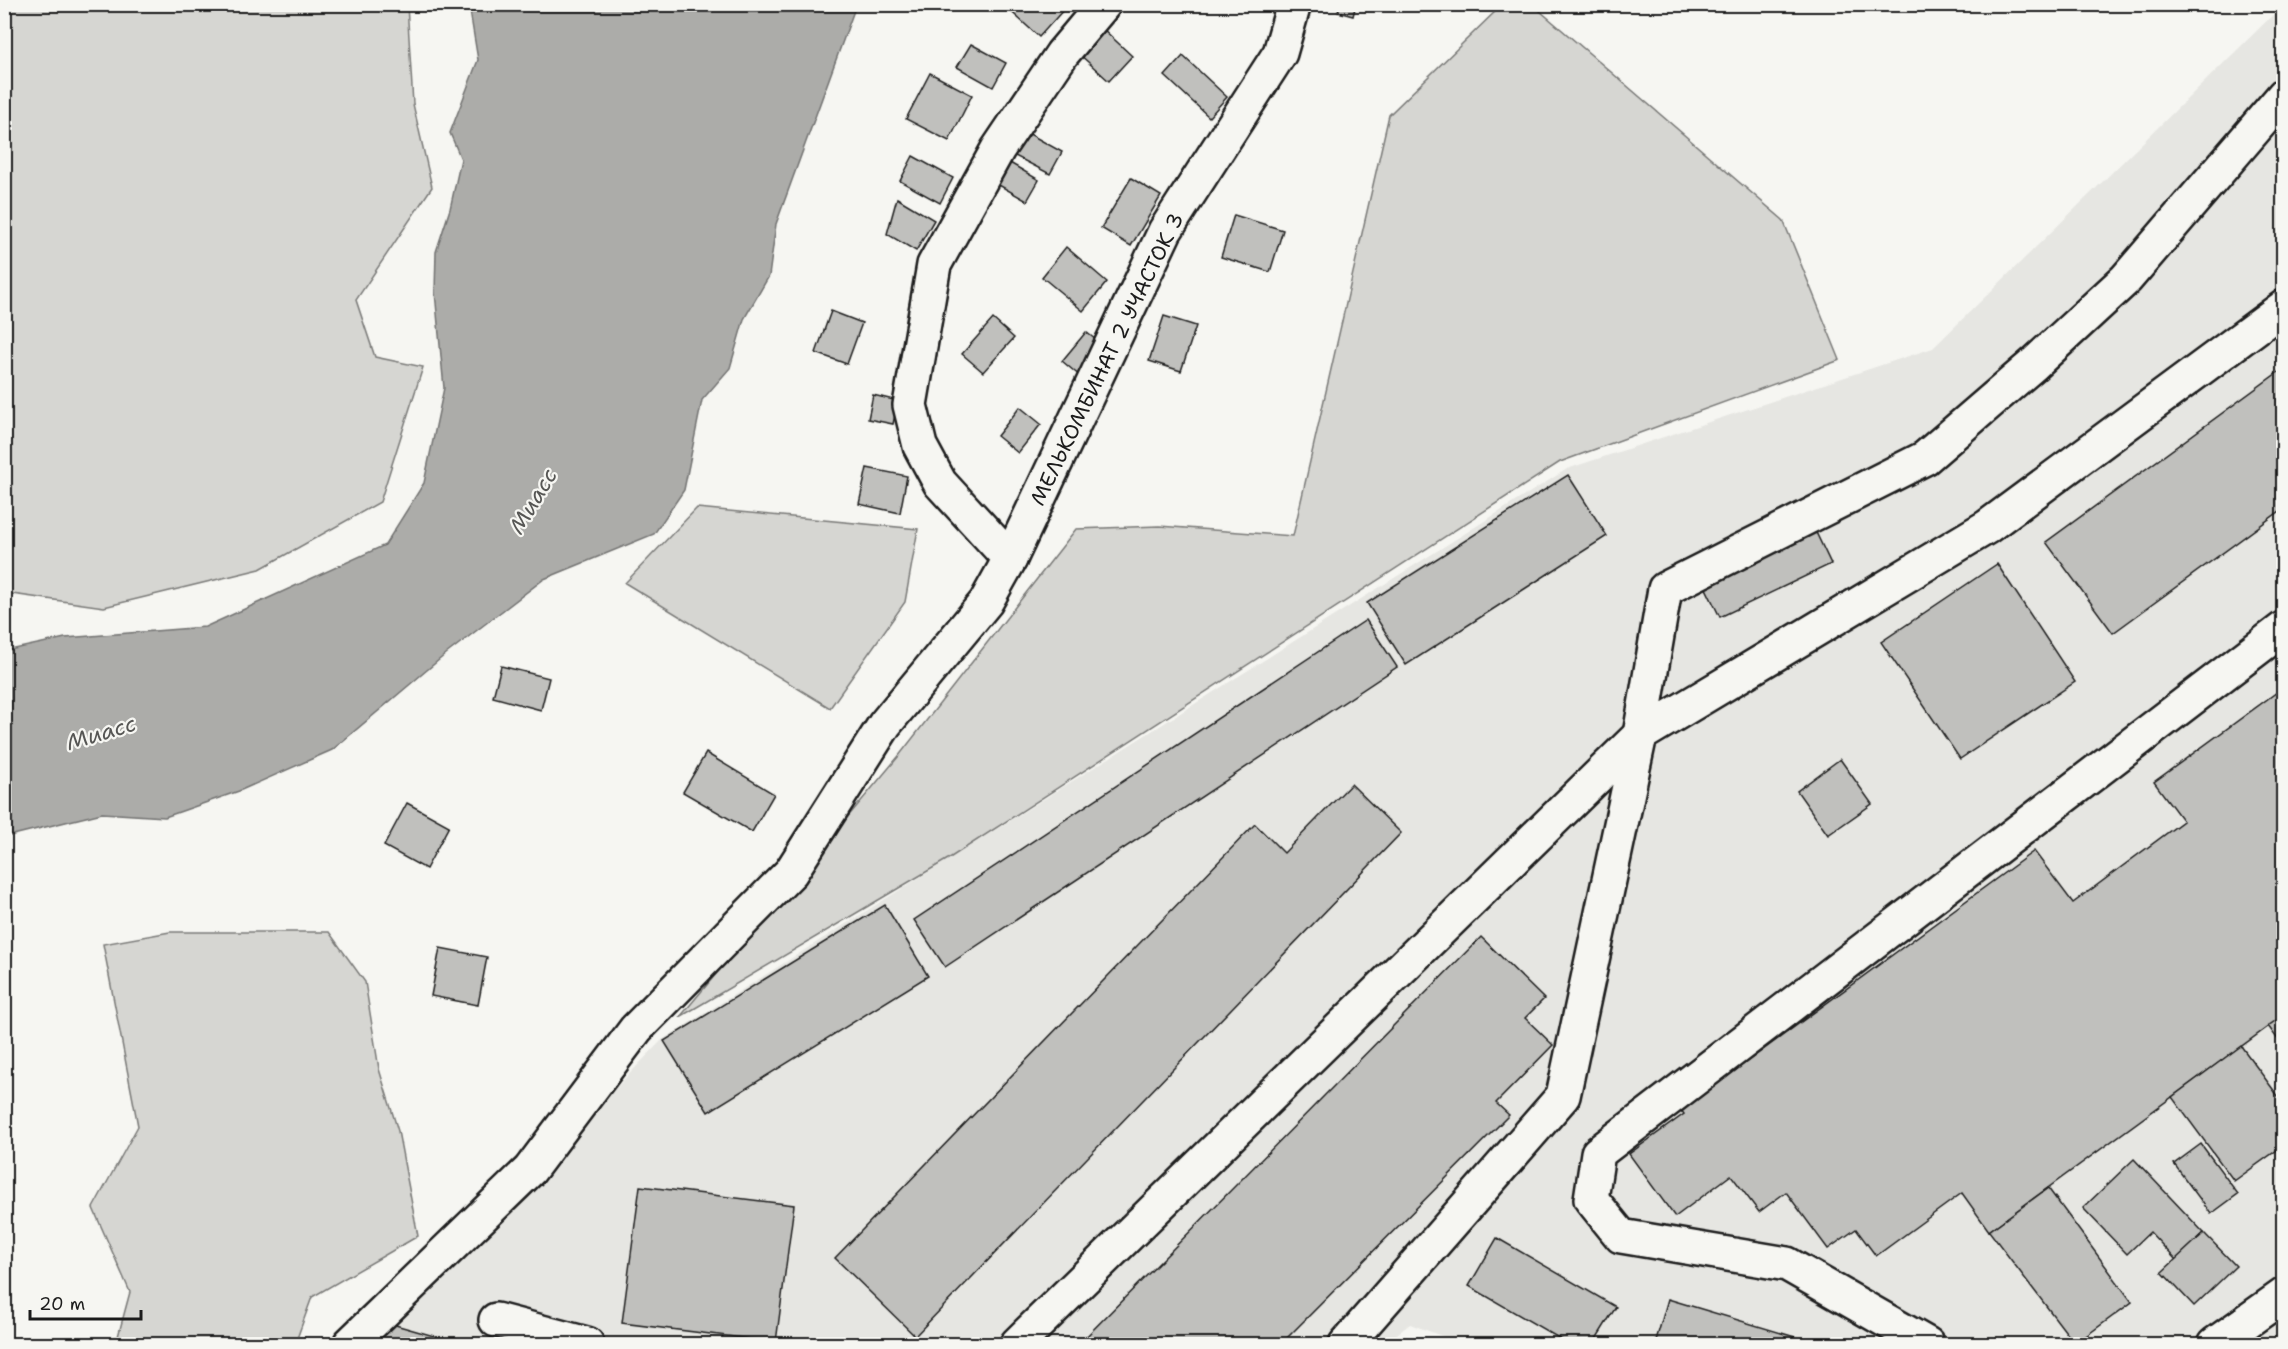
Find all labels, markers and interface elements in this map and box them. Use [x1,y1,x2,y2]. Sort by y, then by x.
street label: МЕЛЬКОМБИНАТ 2 УЧАСТОК 3 [1024,208,1190,510]
water label: Миасс [502,463,564,539]
water label: Миасс [63,709,139,757]
scale bar [30,1283,141,1321]
text: 20 m [39,1292,85,1316]

